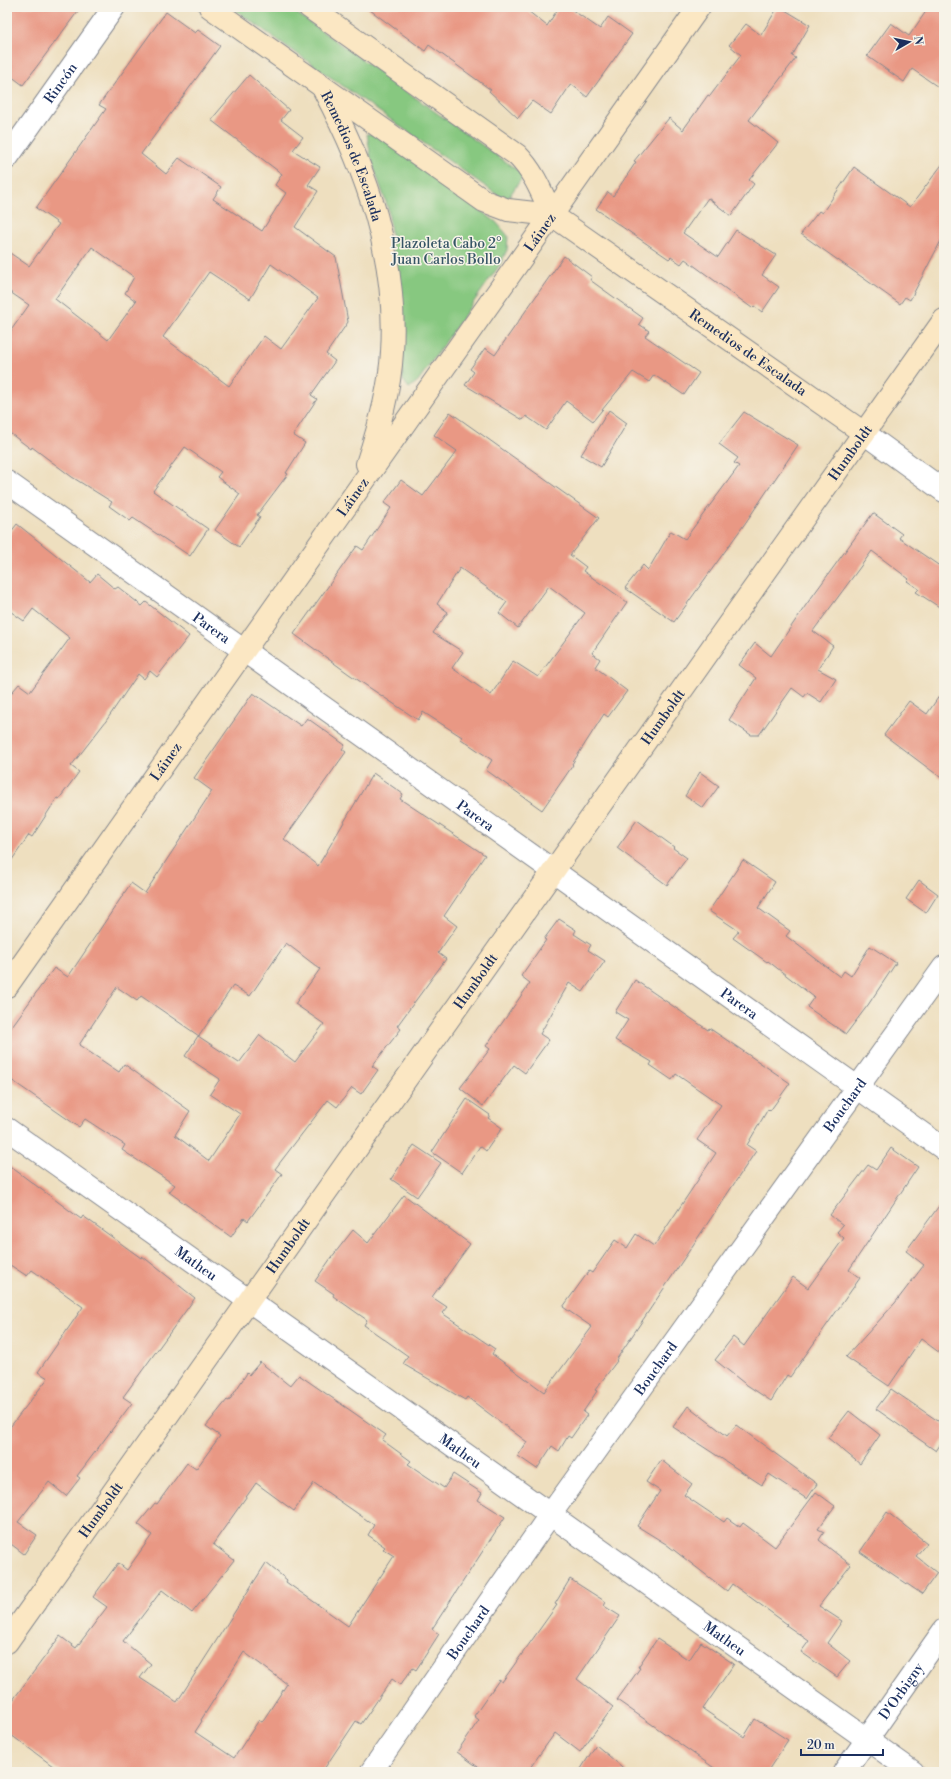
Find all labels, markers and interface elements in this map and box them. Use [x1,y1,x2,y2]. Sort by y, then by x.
north arrow [889,22,929,62]
text: N [910,35,926,46]
street label: Rincón [40,59,82,107]
street label: Remedios de Escalada [316,88,386,225]
street label: Láinez [521,210,561,256]
park label: Plazoleta Cabo 2° Juan Carlos Bollo [390,235,501,269]
street label: Remedios de Escalada [685,306,811,401]
street label: Humboldt [825,422,877,485]
street label: Láinez [334,474,374,520]
street label: Parera [189,609,234,648]
street label: Humboldt [638,686,690,749]
street label: Láinez [147,739,187,785]
street label: Parera [453,797,498,836]
street label: Humboldt [450,950,502,1013]
street label: Parera [716,985,762,1024]
street label: Bouchard [820,1075,871,1137]
street label: Humboldt [263,1215,315,1278]
street label: Matheu [171,1243,220,1285]
street label: Bouchard [630,1338,682,1400]
street label: Matheu [435,1430,485,1473]
street label: Humboldt [76,1479,127,1542]
street label: Bouchard [443,1602,494,1664]
street label: Matheu [699,1618,749,1660]
street label: D'Orbigny [876,1659,928,1724]
scale bar [801,1731,883,1757]
text: 20 m [807,1738,835,1753]

